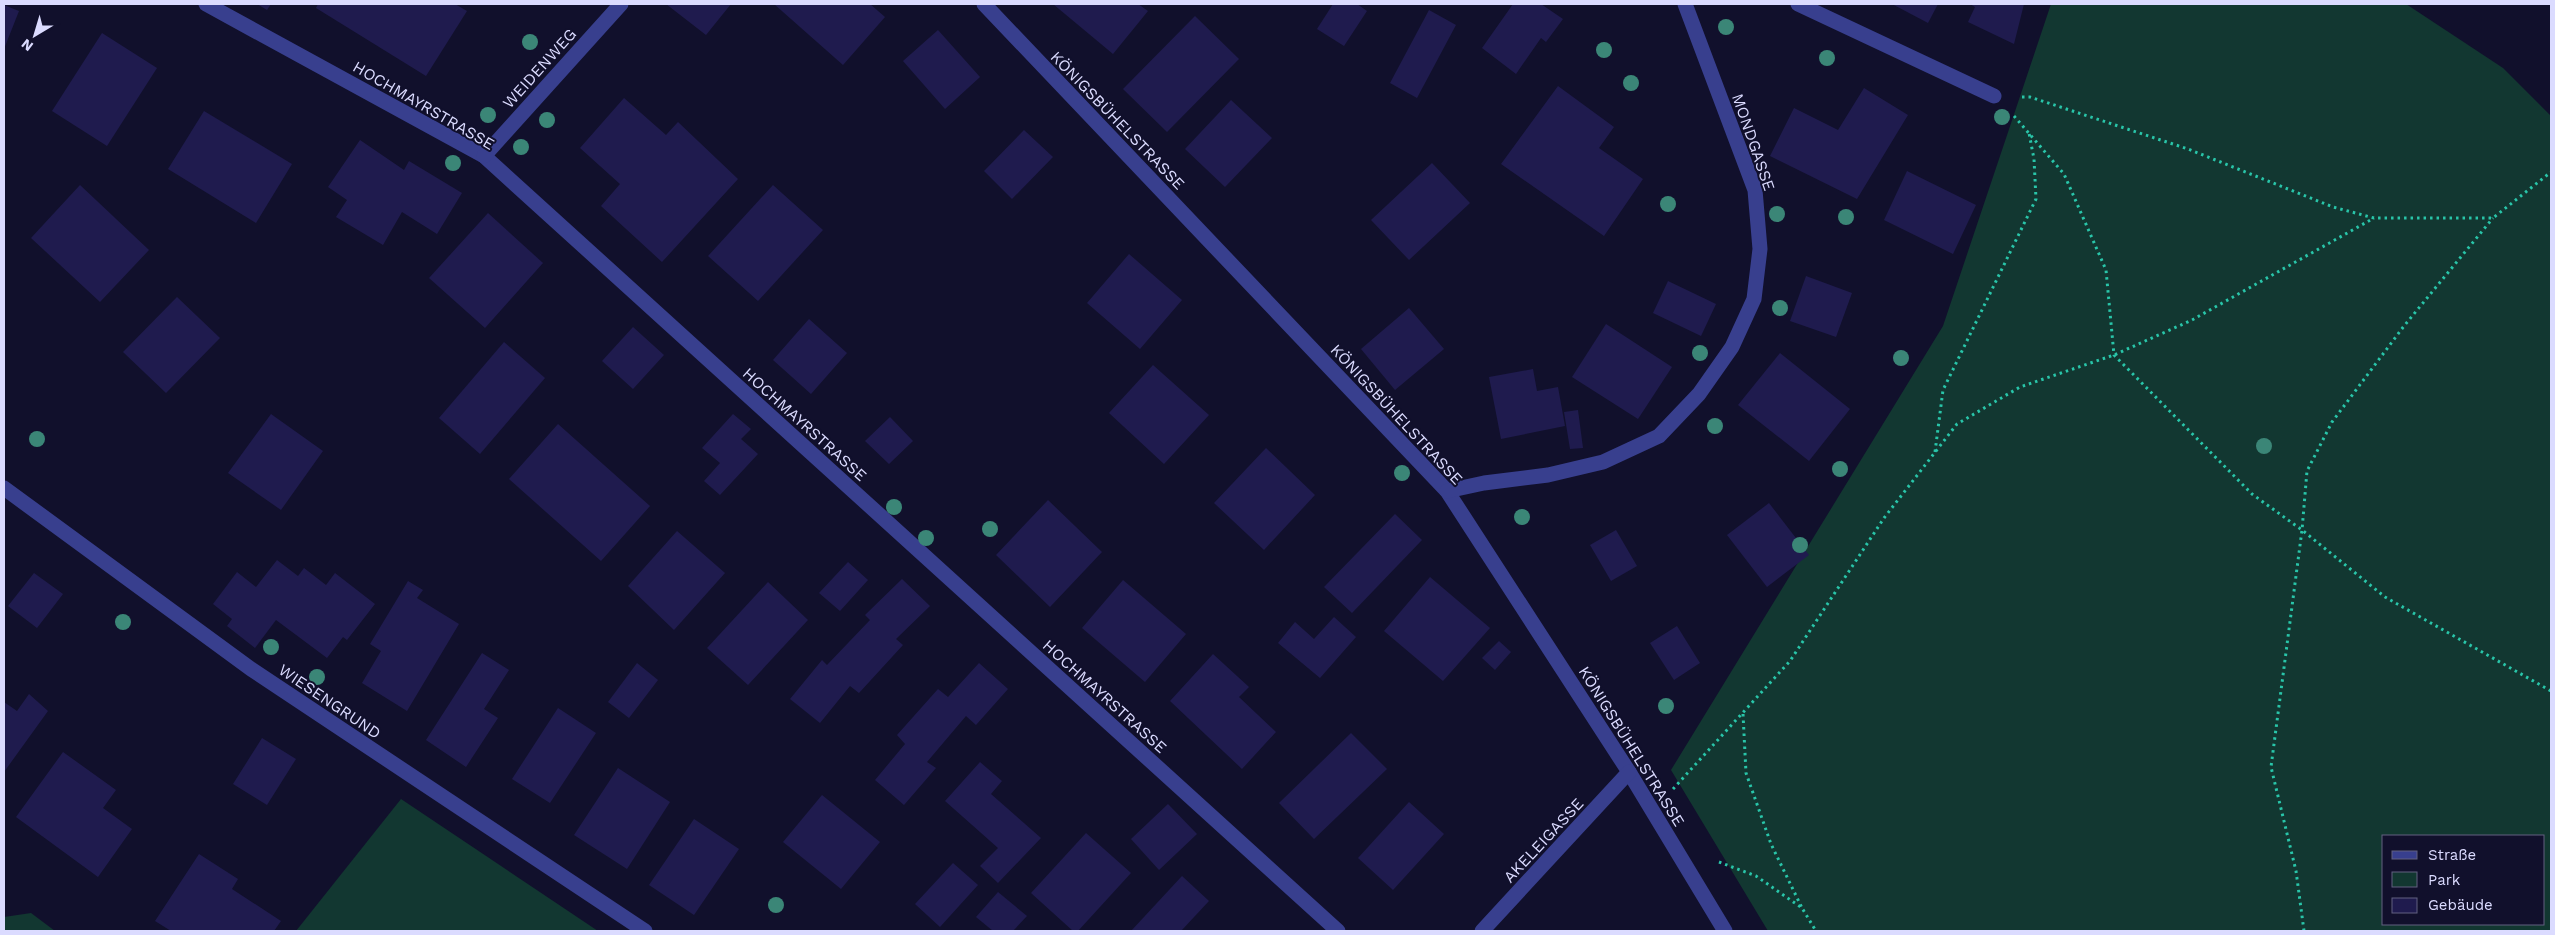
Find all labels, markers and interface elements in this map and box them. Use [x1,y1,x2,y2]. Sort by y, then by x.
north arrow [10,10,60,60]
street label: WEIDENWEG [499,25,580,112]
text: N [18,36,36,55]
street label: KÖNIGSBÜHELSTRASSE [1047,47,1189,193]
street label: HOCHMAYRSTRASSE [350,57,498,154]
street label: MONDGASSE [1728,91,1779,193]
street label: KÖNIGSBÜHELSTRASSE [1327,340,1467,488]
street label: HOCHMAYRSTRASSE [739,364,871,485]
street label: HOCHMAYRSTRASSE [1039,636,1171,757]
street label: WIESENGRUND [275,660,385,743]
street label: KÖNIGSBÜHELSTRASSE [1575,663,1689,830]
street label: AKELEIGASSE [1499,794,1587,887]
legend [2382,835,2545,925]
text: Straße [2428,846,2476,864]
text: Park [2428,871,2461,889]
text: Gebäude [2428,896,2493,914]

